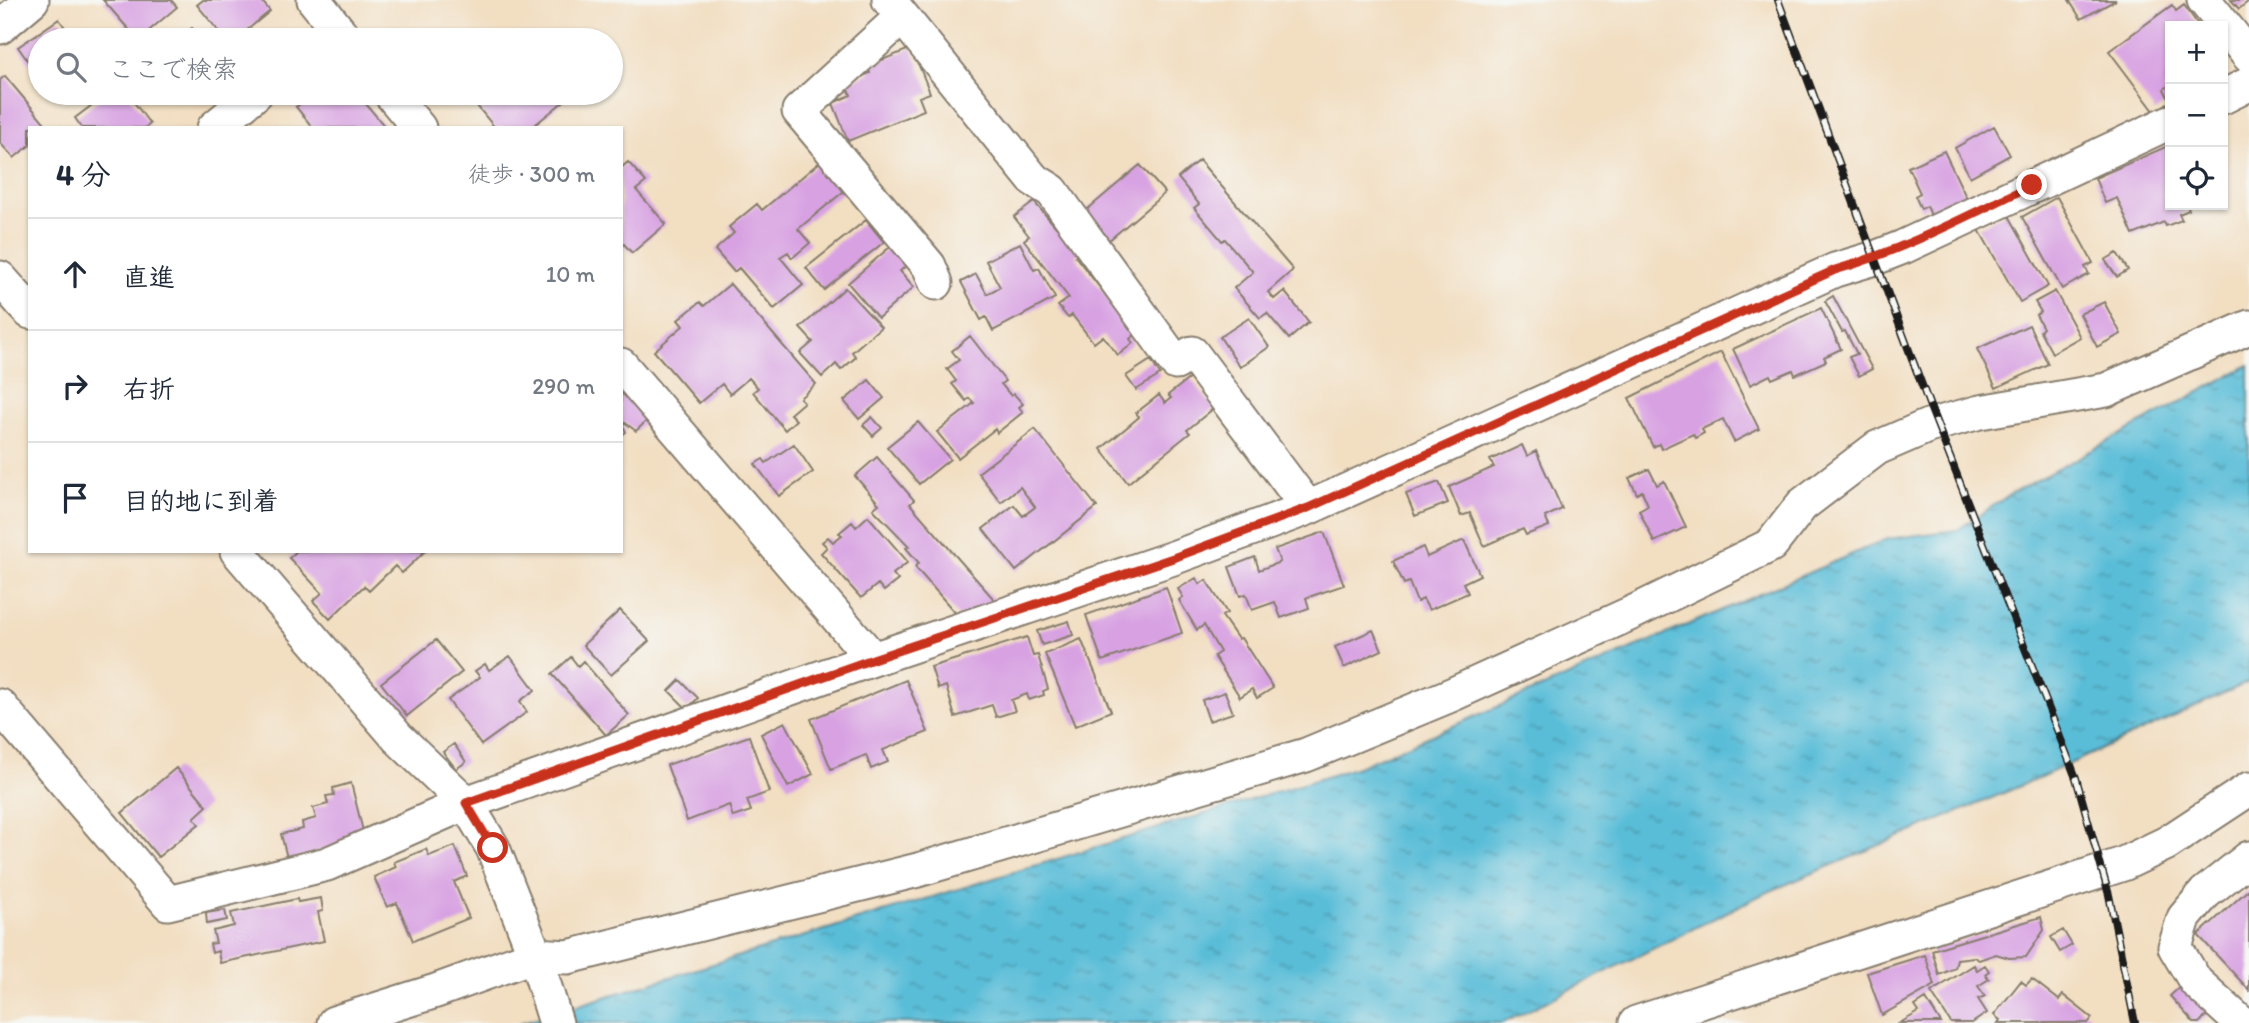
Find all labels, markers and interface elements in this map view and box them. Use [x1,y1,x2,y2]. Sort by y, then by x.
map controls [2165,21,2228,210]
button: + [2165,21,2228,84]
search box [28,28,623,105]
icon: search [52,48,90,86]
text: ここで検索 [108,53,238,85]
button: − [2165,84,2228,147]
button: locate [2165,147,2228,210]
text: 4 分 [56,156,111,193]
text: 徒歩 · 300 m [468,160,595,188]
route end [2016,169,2047,200]
icon: ahead [56,255,94,293]
text: 10 m [546,260,595,288]
text: 直進 [123,261,175,293]
icon: right [56,367,94,405]
text: 290 m [532,372,595,400]
text: 右折 [123,373,175,405]
icon: arrive [56,479,94,517]
text: 目的地に到着 [123,485,279,517]
route start [477,832,508,863]

